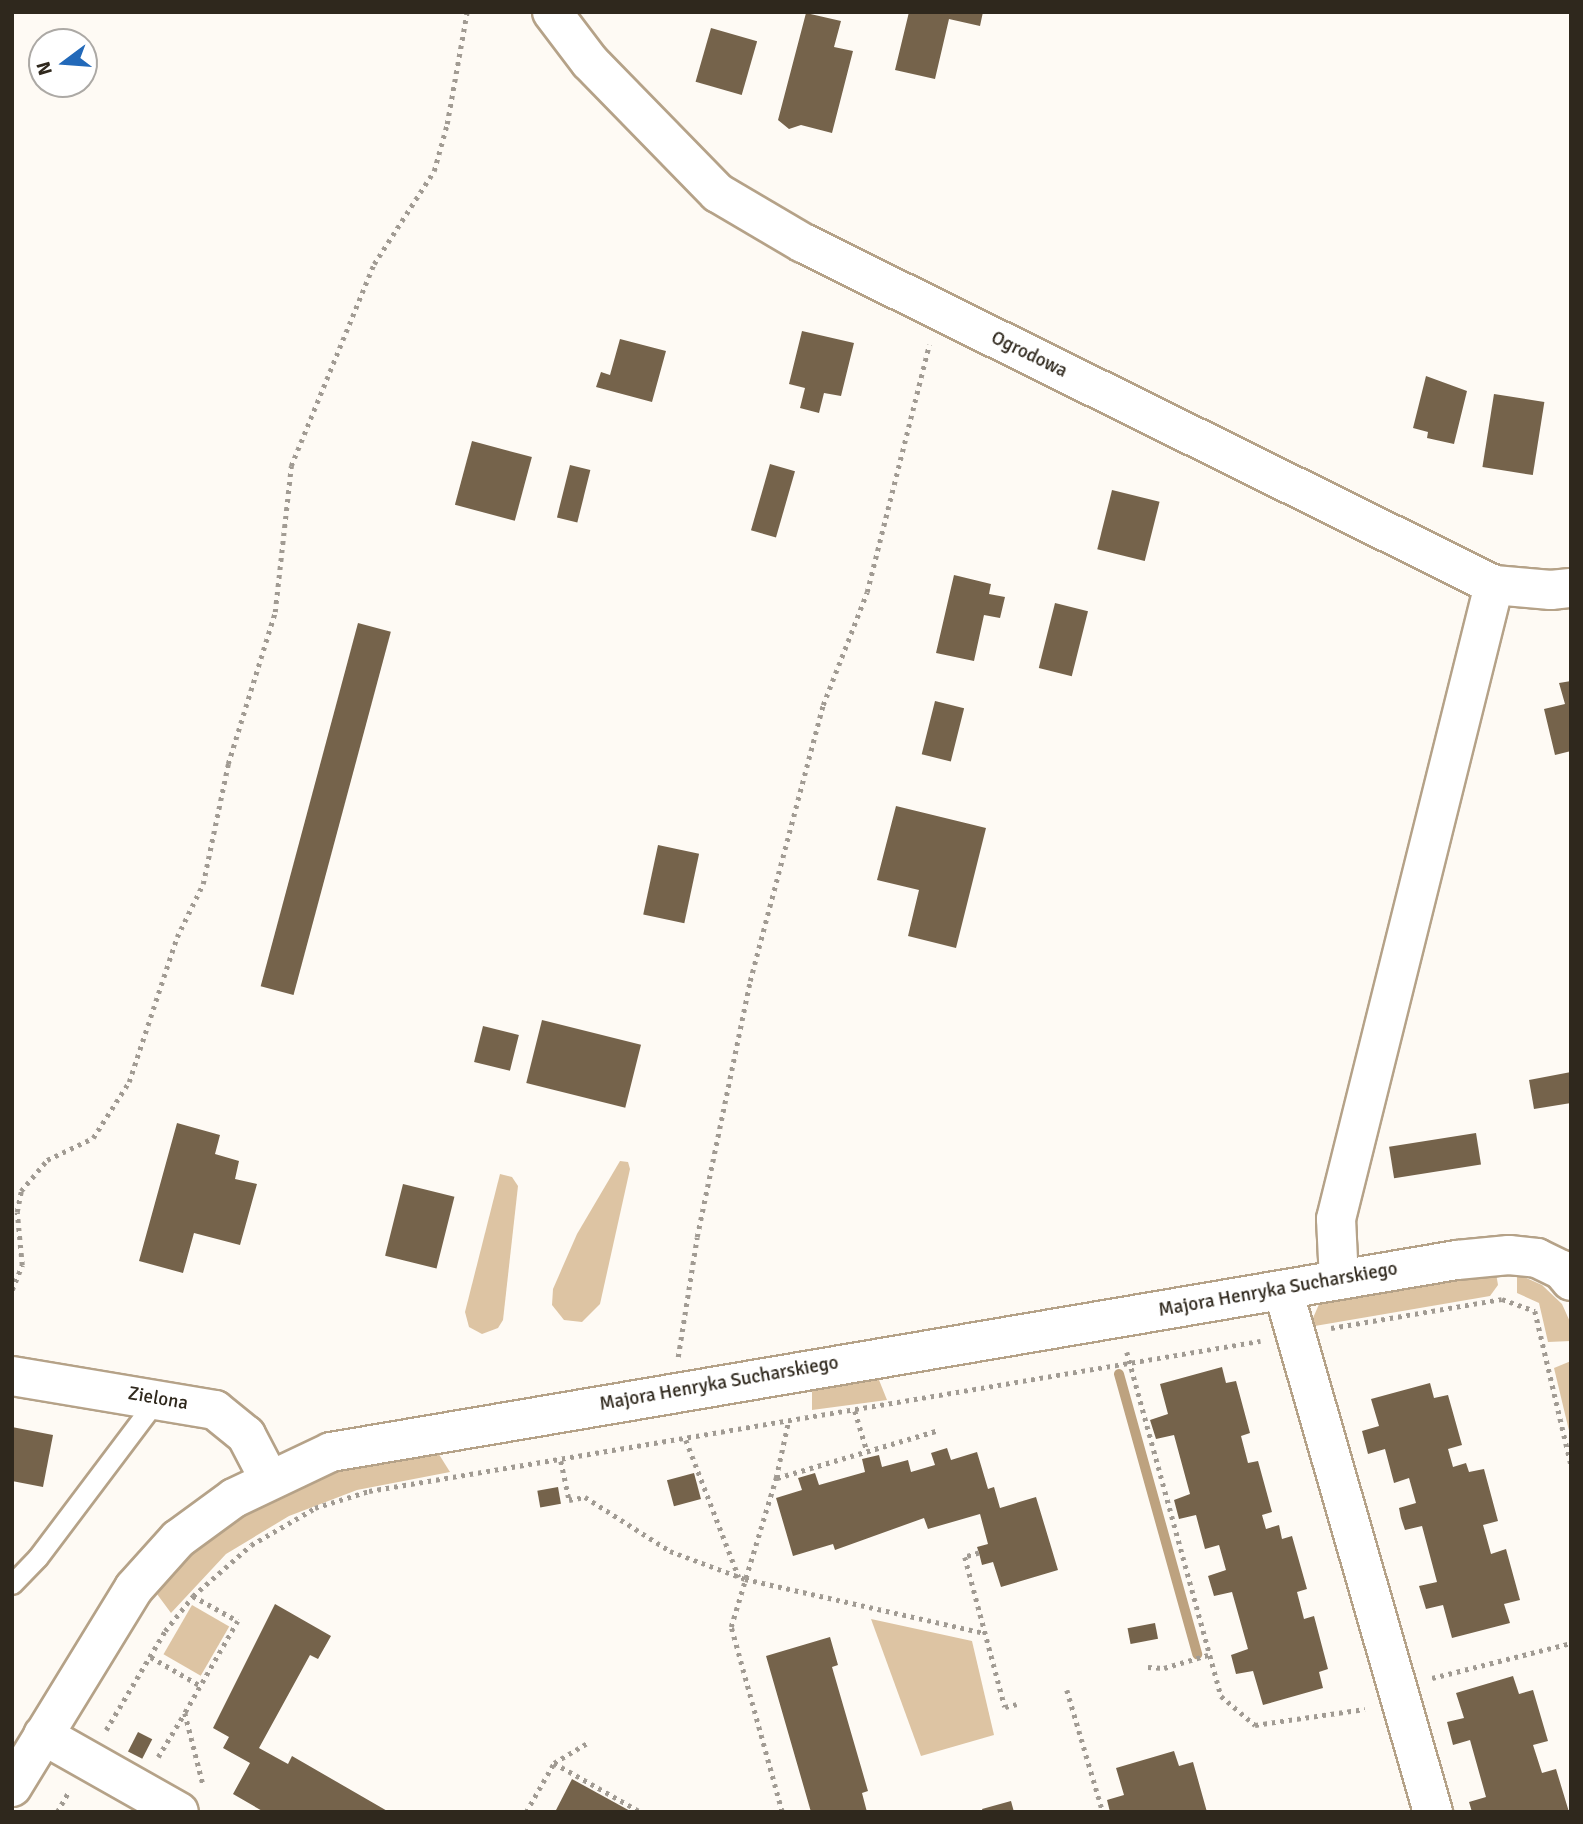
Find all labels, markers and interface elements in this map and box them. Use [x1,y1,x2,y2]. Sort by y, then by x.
north arrow [28,28,98,98]
text: N [31,59,58,78]
street label: Ogrodowa [987,327,1071,383]
street label: Majora Henryka Sucharskiego [1157,1258,1399,1322]
street label: Majora Henryka Sucharskiego [598,1352,840,1416]
street label: Zielona [126,1383,190,1415]

